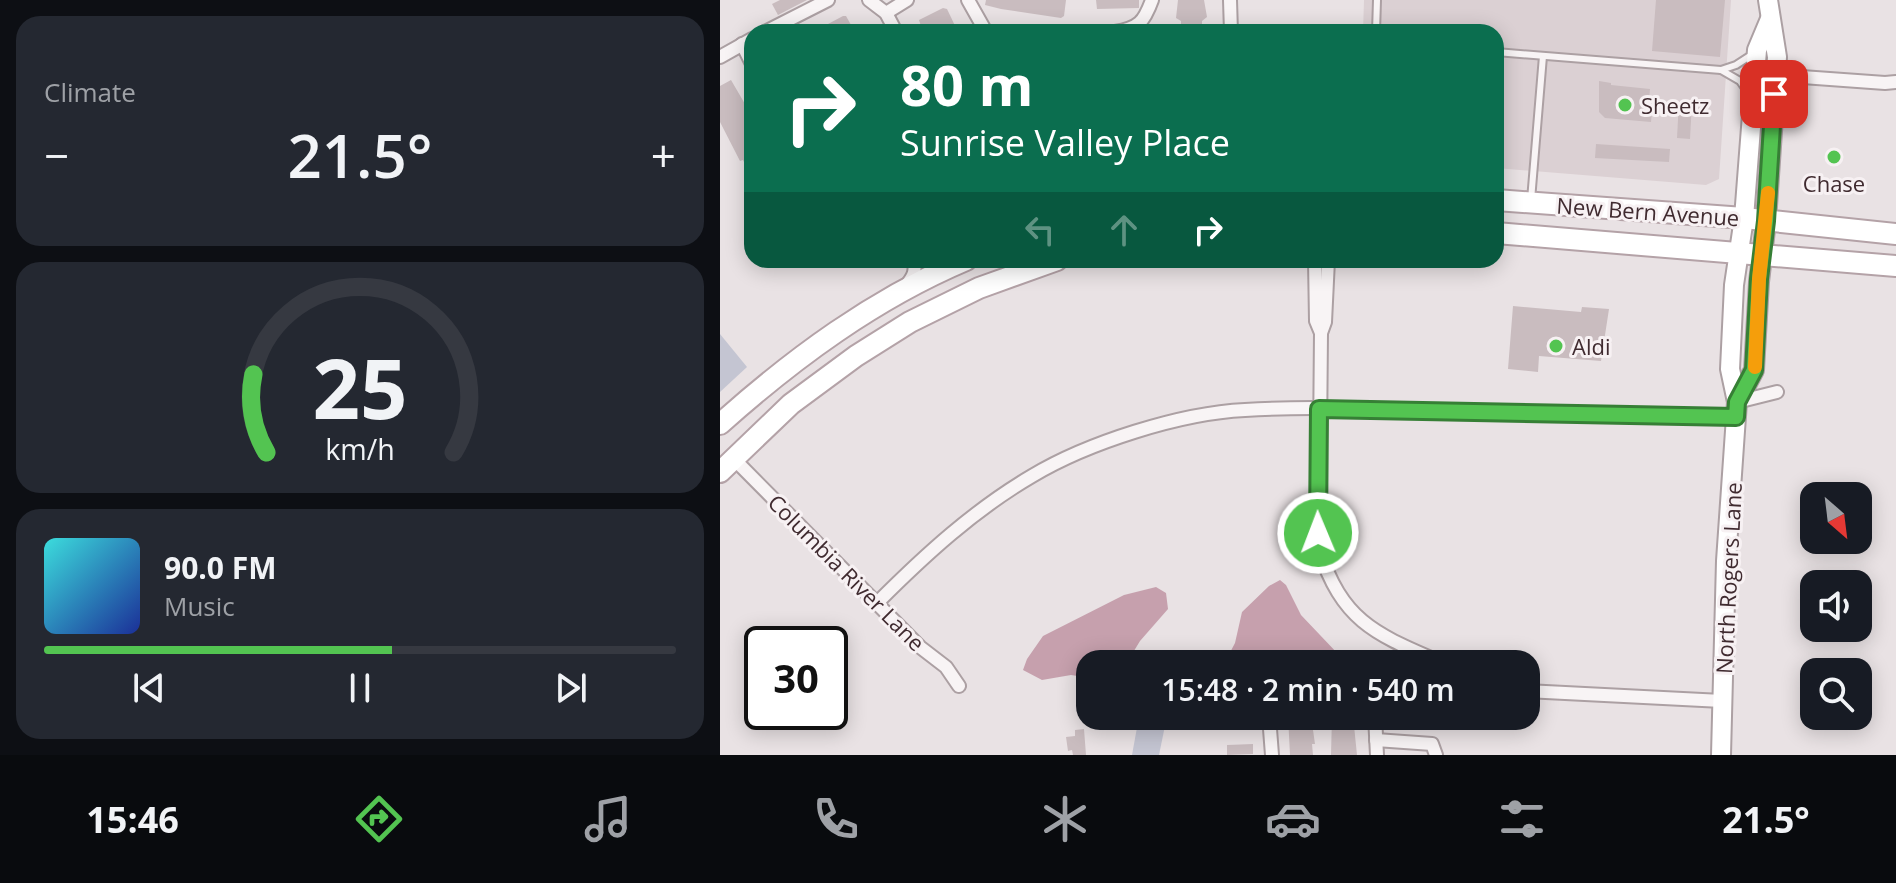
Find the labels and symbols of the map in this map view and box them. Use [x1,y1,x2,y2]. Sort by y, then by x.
pin [1740,60,1808,128]
place label: Sheetz [1641,90,1709,120]
marker: Sheetz [1616,96,1634,114]
marker: Chase [1825,148,1843,166]
place label: Chase [1803,168,1865,198]
street label: New Bern Avenue [1556,190,1740,232]
place label: Aldi [1572,331,1610,361]
marker: Aldi [1547,337,1565,355]
street label: North Rogers Lane [1708,481,1748,675]
north arrow [1800,482,1872,554]
street label: Columbia River Lane [762,487,932,657]
position arrow [1276,491,1360,575]
speed limit sign: 30 [744,626,848,730]

